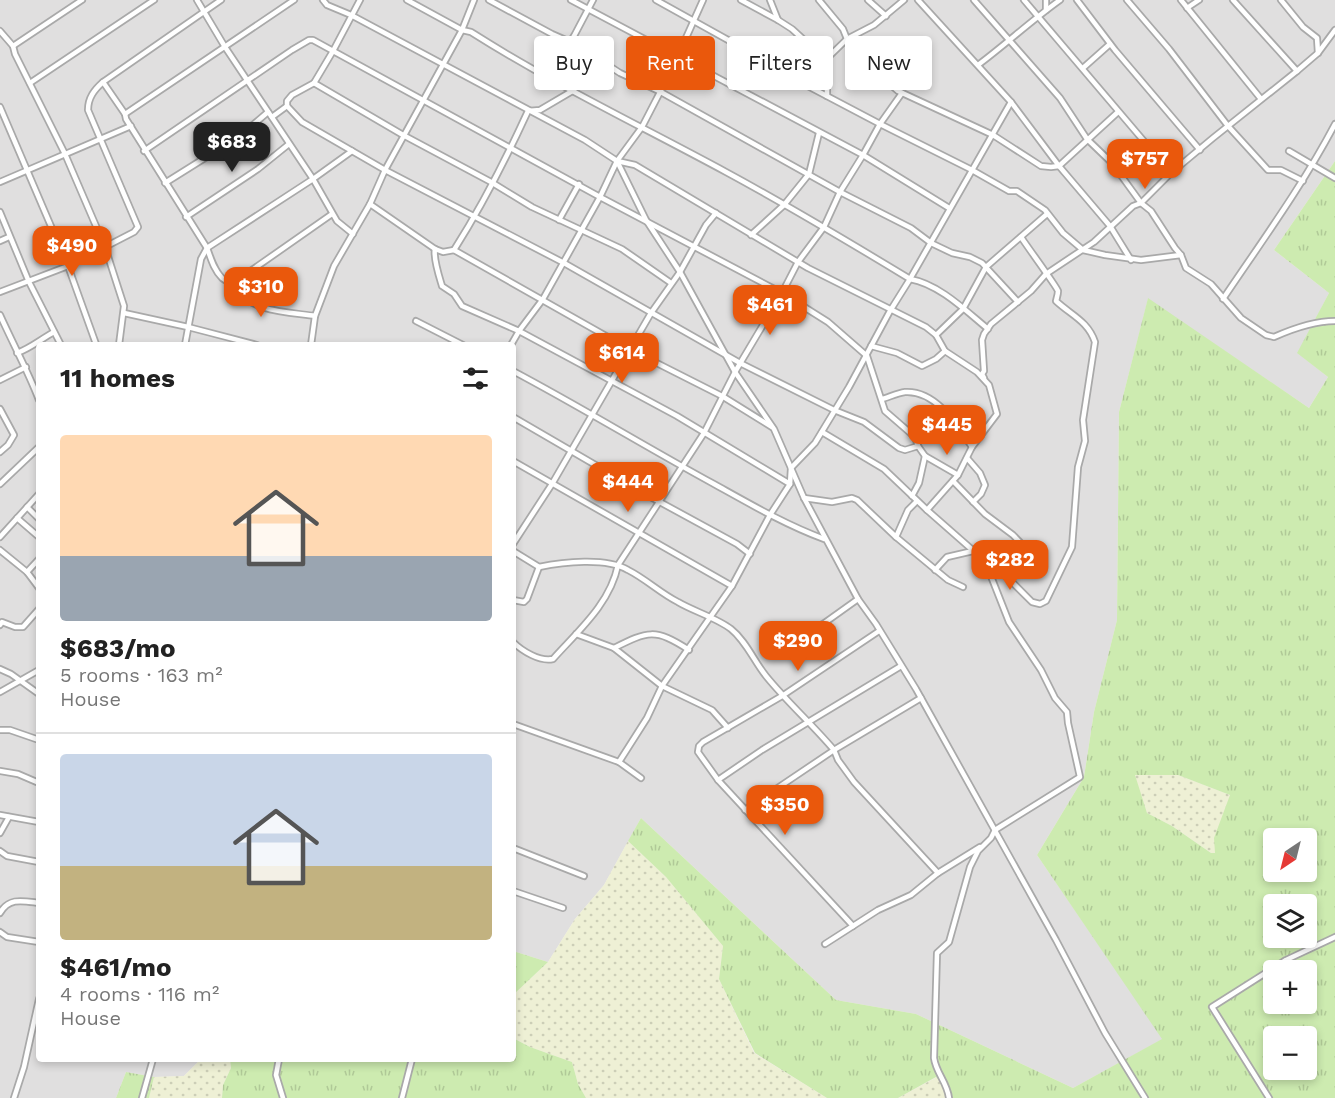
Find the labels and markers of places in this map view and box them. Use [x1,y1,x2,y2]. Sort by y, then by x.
pin: $683 [196,122,268,173]
pin: $757 [1109,139,1181,190]
pin: $490 [36,226,108,277]
pin: $310 [225,267,297,318]
pin: $461 [734,285,806,336]
pin: $614 [586,333,658,384]
pin: $445 [911,405,983,456]
pin: $444 [592,462,664,513]
pin: $282 [974,540,1046,591]
pin: $290 [762,621,834,672]
pin: $350 [749,785,821,836]

